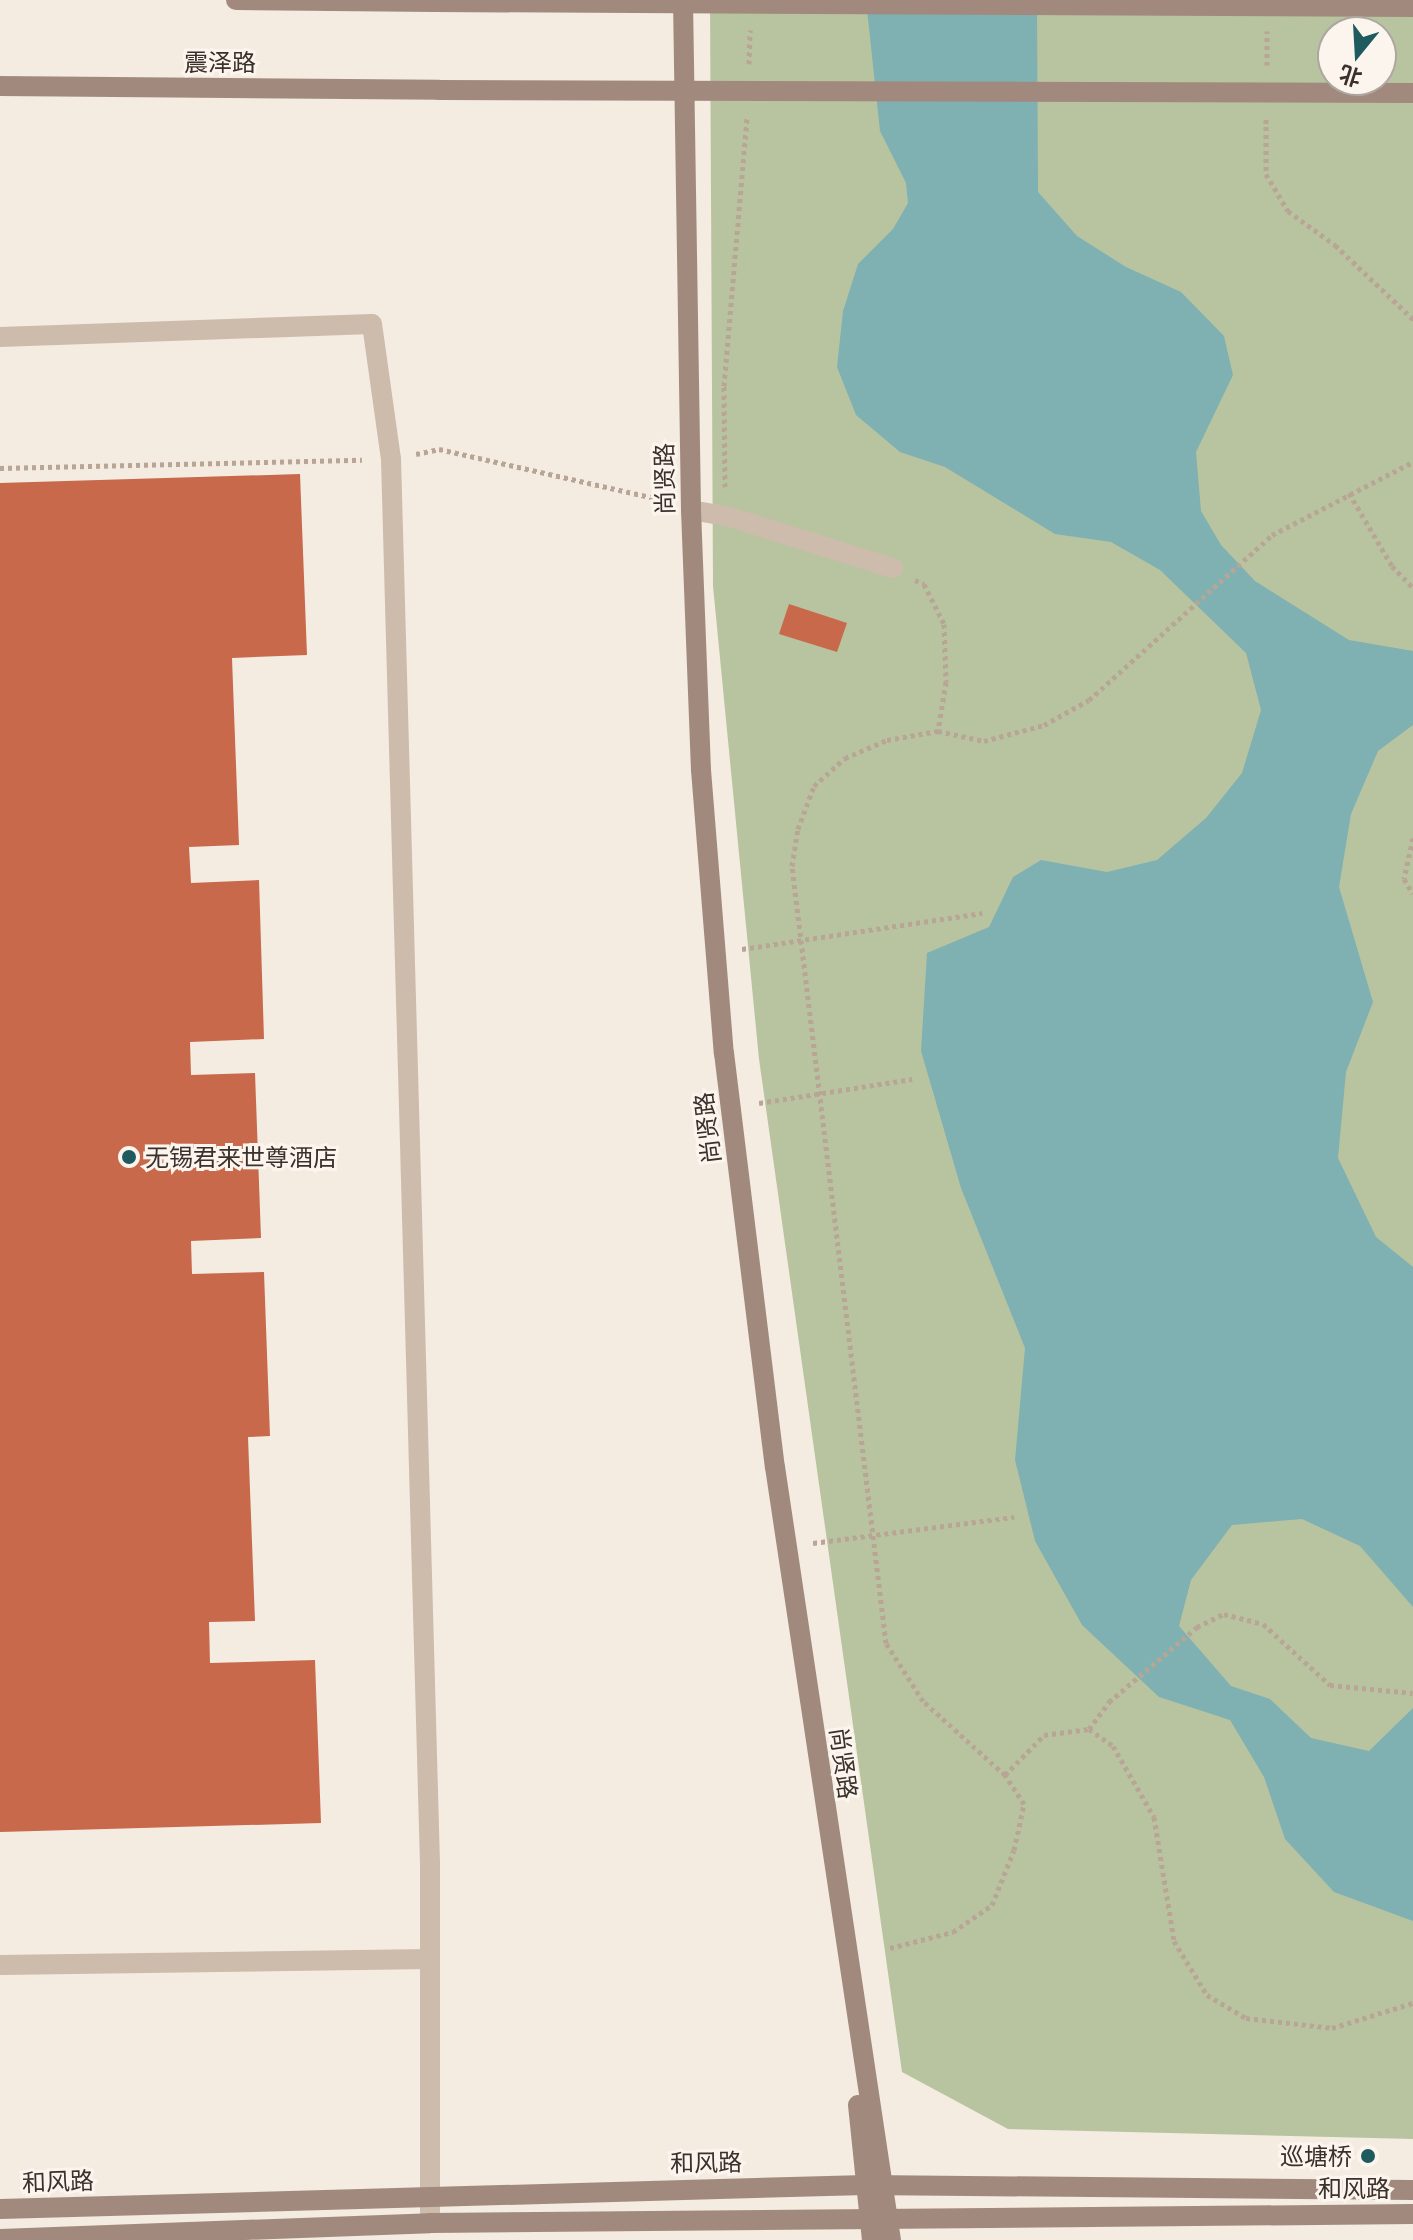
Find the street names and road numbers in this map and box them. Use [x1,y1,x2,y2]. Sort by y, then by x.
street label: 震泽路 [184,48,256,76]
street label: 尚贤路 [649,443,679,515]
street label: 尚贤路 [688,1091,726,1165]
street label: 尚贤路 [825,1725,863,1801]
street label: 和风路 [670,2147,742,2177]
street label: 和风路 [22,2165,94,2197]
street label: 和风路 [1318,2174,1390,2202]

